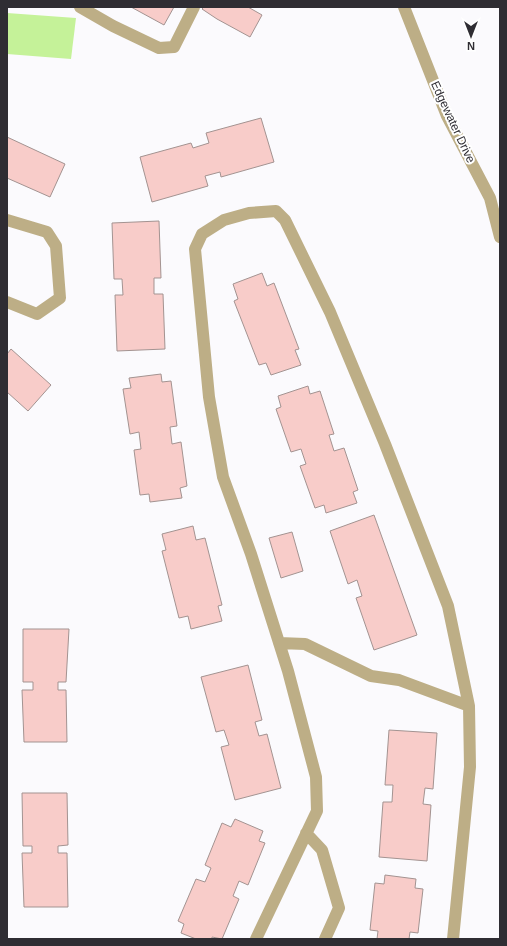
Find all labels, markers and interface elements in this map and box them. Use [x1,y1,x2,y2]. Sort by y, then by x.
north arrow [451,16,491,56]
text: N [467,40,475,52]
street label: Edgewater Drive [428,79,478,165]

